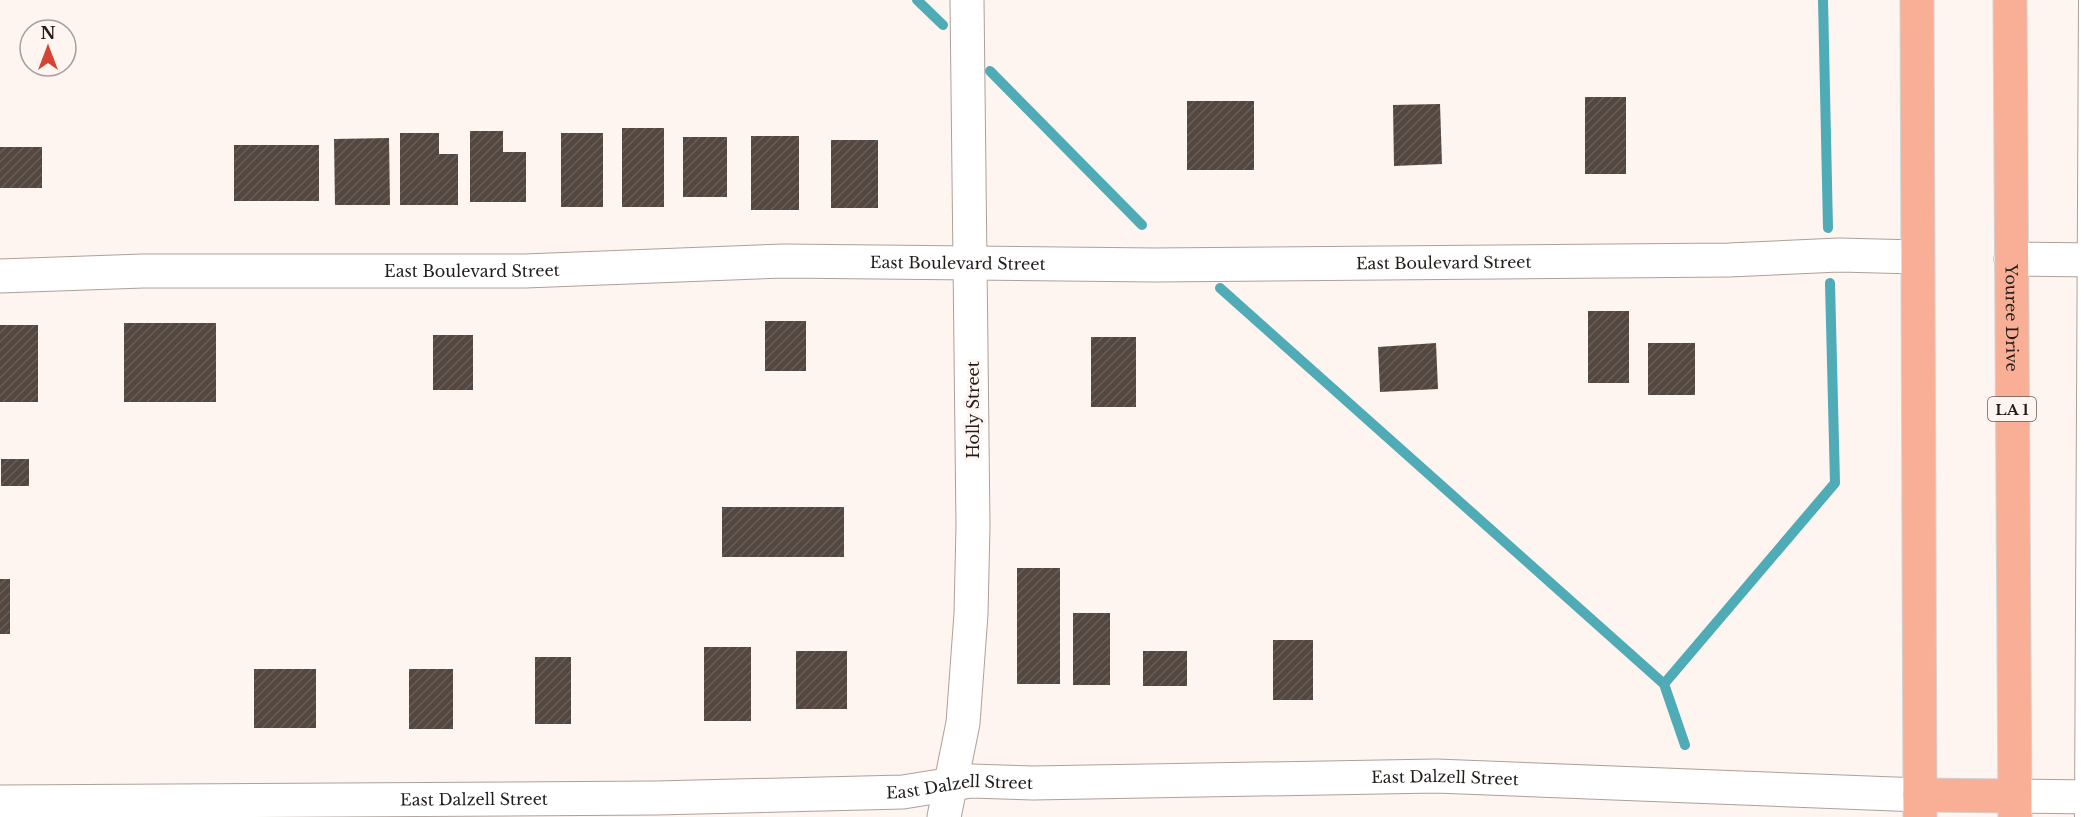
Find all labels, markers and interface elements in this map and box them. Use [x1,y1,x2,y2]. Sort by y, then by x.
north arrow [18,18,78,78]
text: N [40,23,56,43]
street label: East Boulevard Street [870,252,1046,274]
street label: East Boulevard Street [1356,252,1532,273]
street label: East Boulevard Street [384,260,560,281]
street label: Youree Drive [2002,263,2022,372]
street label: Holly Street [963,361,983,459]
road number: LA 1 [1988,397,2036,421]
street label: East Dalzell Street [1371,766,1519,789]
street label: East Dalzell Street [886,771,1033,802]
street label: East Dalzell Street [400,789,548,810]

